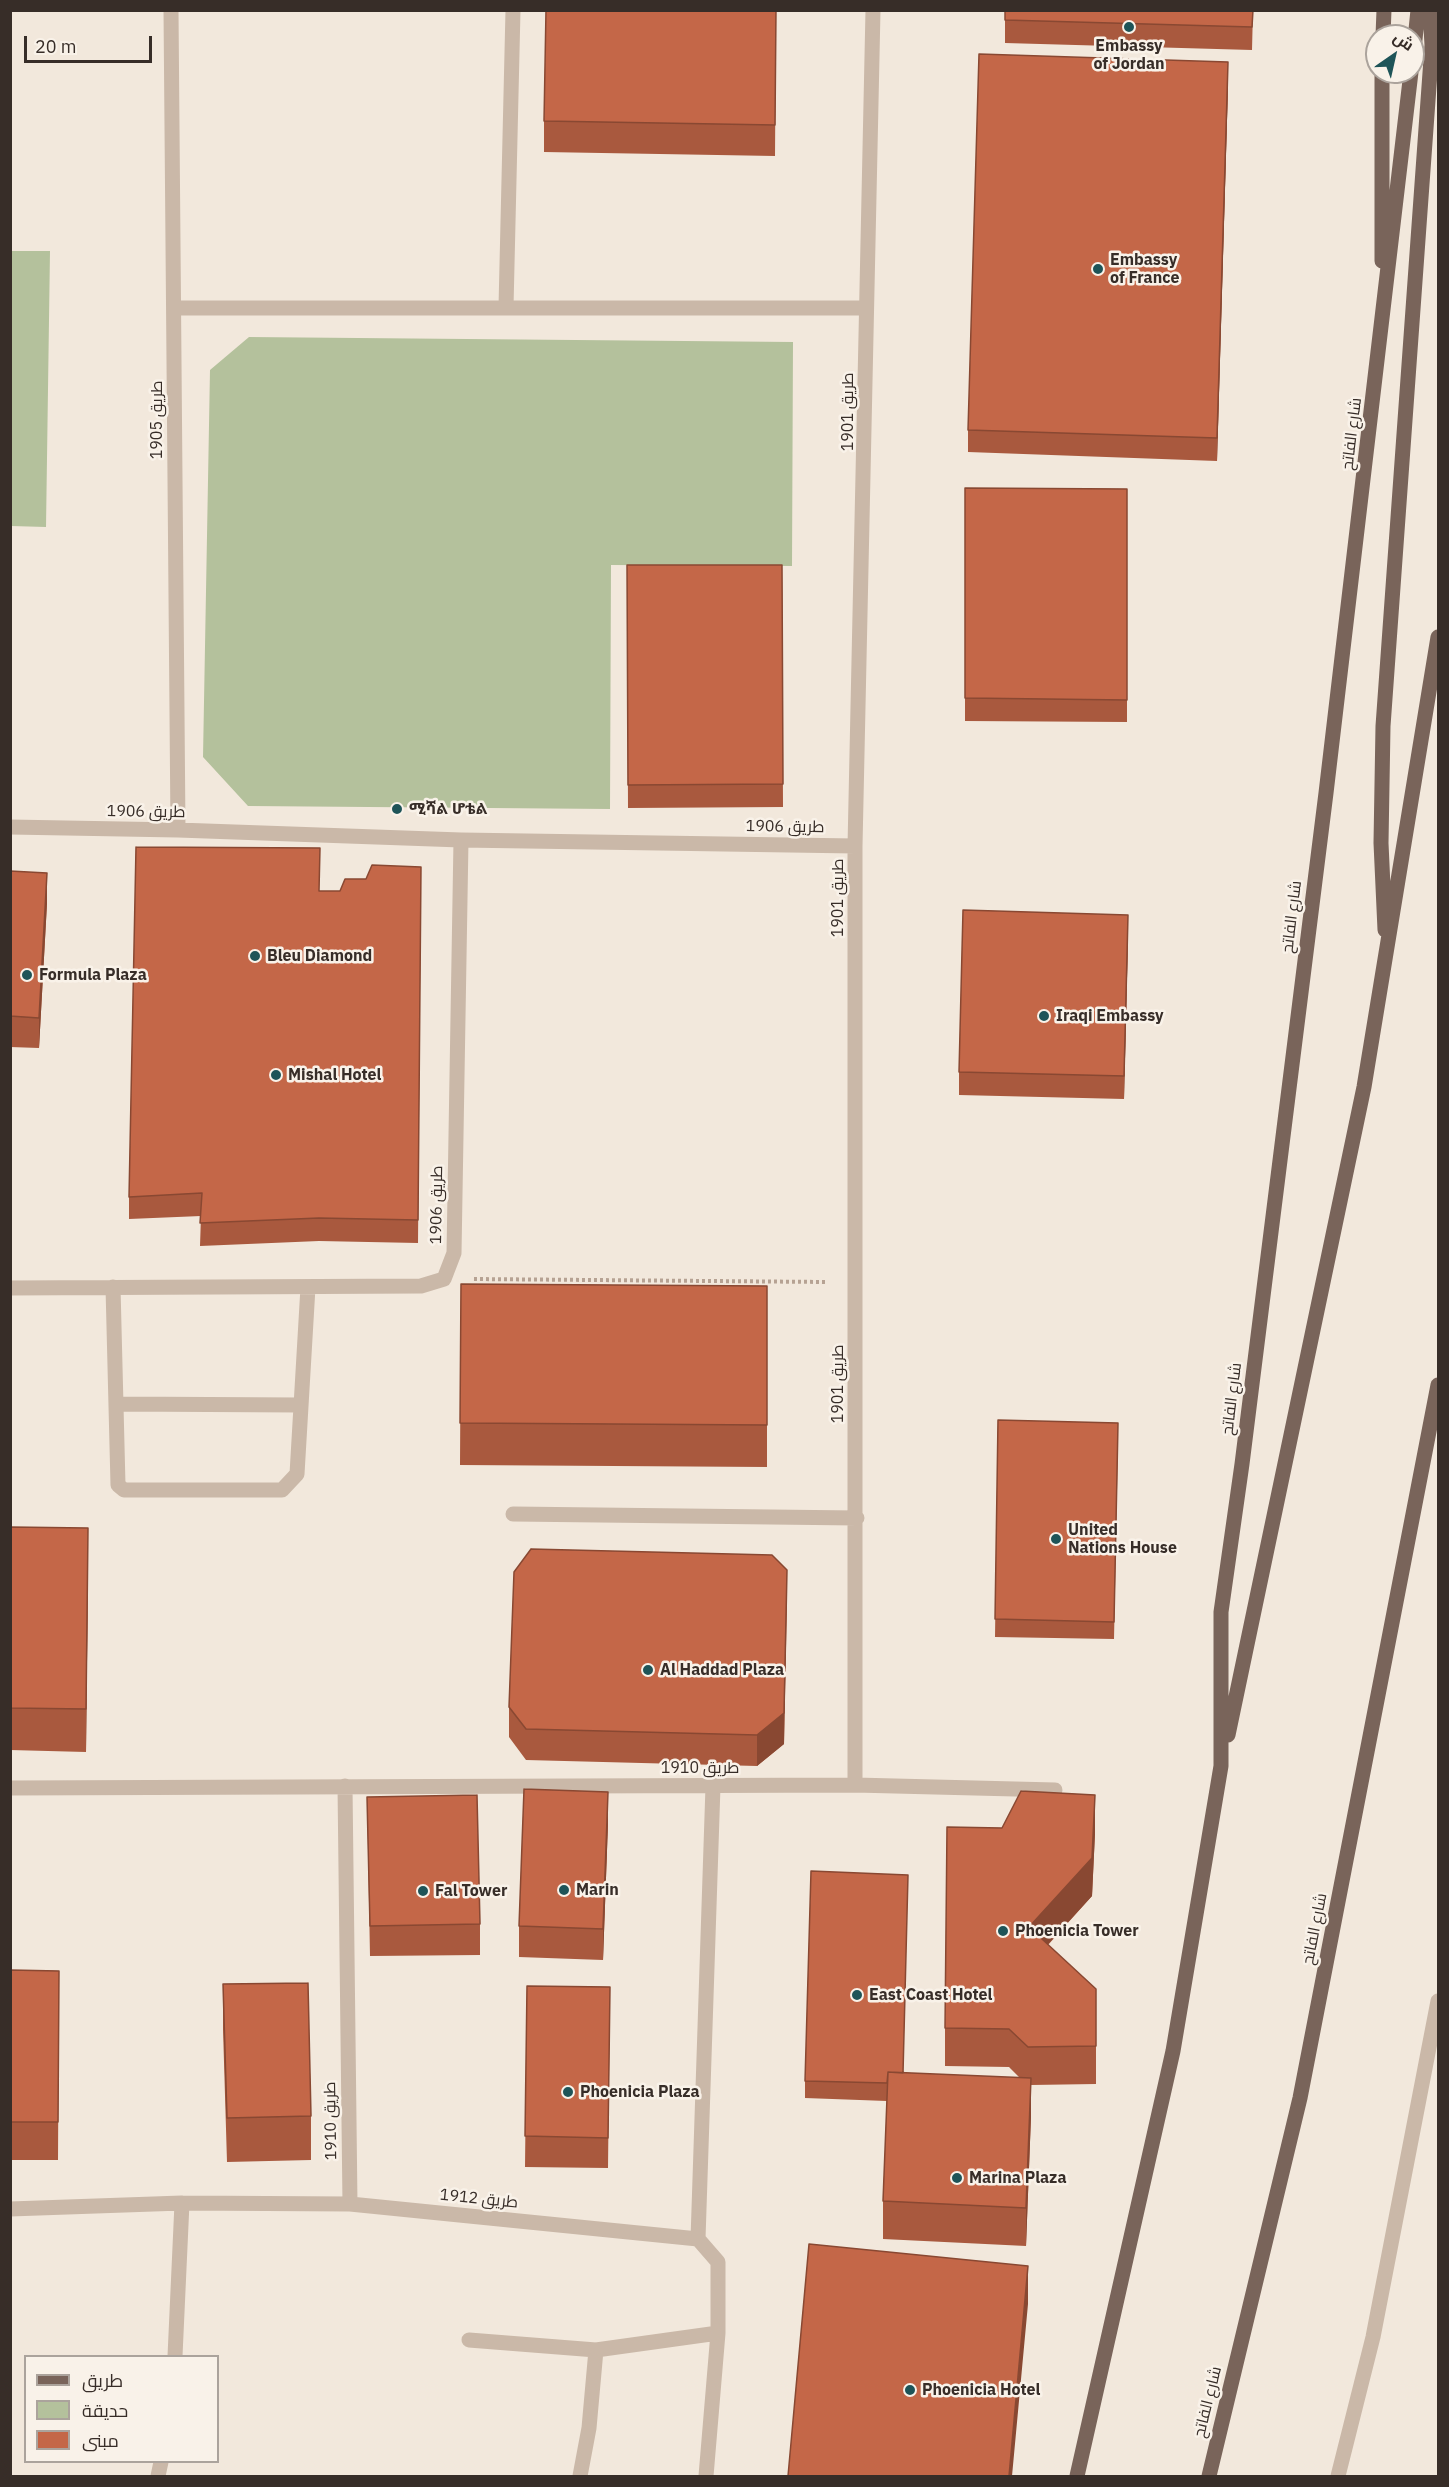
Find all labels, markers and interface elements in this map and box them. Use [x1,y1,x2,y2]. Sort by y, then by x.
marker: Embassy of Jordan [1122,20,1136,34]
scale bar [27,24,154,62]
north arrow [1365,24,1425,84]
text: ش [1390,27,1418,55]
text: 20 m [35,35,77,58]
place label: Embassy of Jordan [1093,36,1165,74]
place label: Embassy of France [1110,250,1179,288]
marker: Embassy of France [1091,262,1105,276]
street label: طريق 1901 [838,373,858,451]
street label: طريق 1905 [147,381,167,459]
street label: شارع الفاتح [1338,397,1366,471]
place label: ሚሻል ሆቴል [409,799,488,819]
street label: طريق 1906 [106,802,186,822]
marker: ሚሻል ሆቴል [390,802,404,816]
street label: طريق 1906 [745,817,825,837]
street label: طريق 1901 [828,859,848,937]
street label: شارع الفاتح [1278,880,1306,954]
place label: Bleu Diamond [267,946,372,966]
marker: Bleu Diamond [248,949,262,963]
place label: Formula Plaza [39,965,147,985]
marker: Formula Plaza [20,968,34,982]
place label: Iraqi Embassy [1056,1006,1164,1026]
marker: Iraqi Embassy [1037,1009,1051,1023]
place label: Mishal Hotel [288,1065,381,1085]
marker: Mishal Hotel [269,1068,283,1082]
street label: طريق 1906 [427,1165,447,1245]
street label: طريق 1901 [828,1345,848,1423]
street label: شارع الفاتح [1218,1362,1246,1436]
place label: United Nations House [1068,1520,1177,1558]
marker: United Nations House [1049,1532,1063,1546]
place label: Al Haddad Plaza [660,1660,784,1680]
marker: Al Haddad Plaza [641,1663,655,1677]
street label: طريق 1910 [661,1758,739,1778]
place label: Marin [576,1880,619,1900]
place label: Fal Tower [435,1881,507,1901]
marker: Marin [557,1883,571,1897]
marker: Fal Tower [416,1884,430,1898]
street label: شارع الفاتح [1299,1891,1331,1967]
place label: Phoenicia Tower [1015,1921,1139,1941]
marker: Phoenicia Tower [996,1924,1010,1938]
place label: East Coast Hotel [869,1985,992,2005]
marker: East Coast Hotel [850,1988,864,2002]
street label: طريق 1910 [321,2081,341,2161]
place label: Phoenicia Plaza [580,2082,700,2102]
marker: Phoenicia Plaza [561,2085,575,2099]
place label: Marina Plaza [969,2168,1067,2188]
marker: Marina Plaza [950,2171,964,2185]
street label: طريق 1912 [439,2185,519,2213]
legend [24,2355,219,2463]
street label: شارع الفاتح [1190,2364,1226,2440]
text: طريق [82,2369,123,2392]
place label: Phoenicia Hotel [922,2380,1040,2400]
marker: Phoenicia Hotel [903,2383,917,2397]
text: حديقة [82,2399,128,2422]
text: مبنى [82,2429,119,2452]

